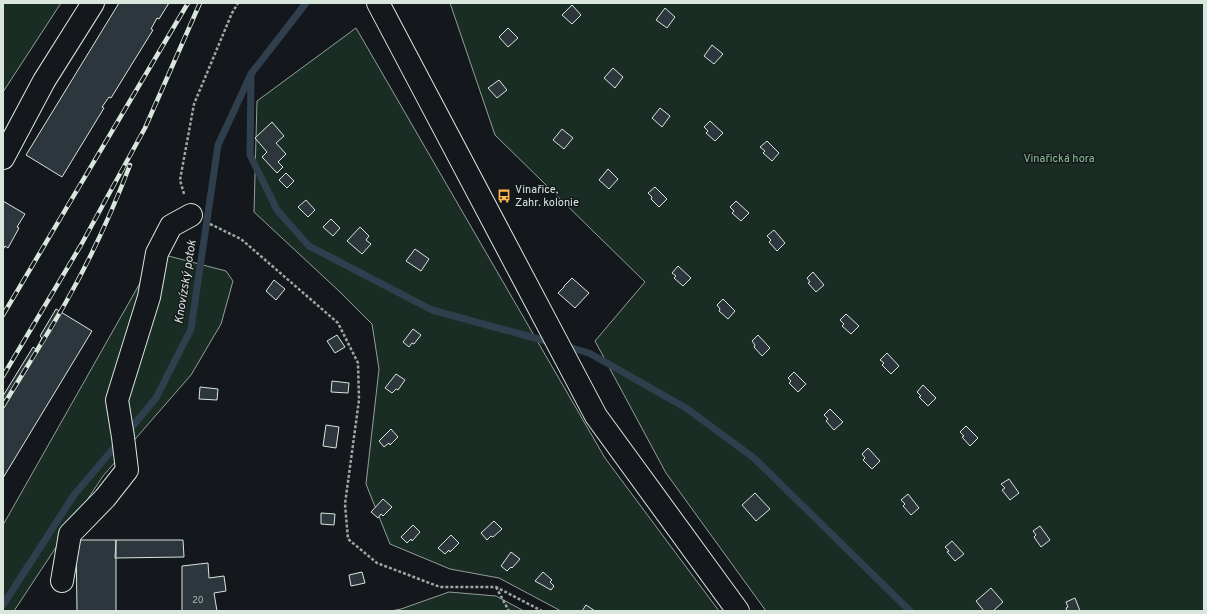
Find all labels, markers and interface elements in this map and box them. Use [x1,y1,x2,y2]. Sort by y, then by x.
park label: Vinařická hora [1023,152,1095,166]
place label: Vinařice, Zahr. kolonie [515,183,579,210]
bus stop icon: Vinařice, Zahr. kolonie [496,188,512,204]
water label: Knovízský potok [171,238,201,325]
house number: 20 [192,595,204,606]

